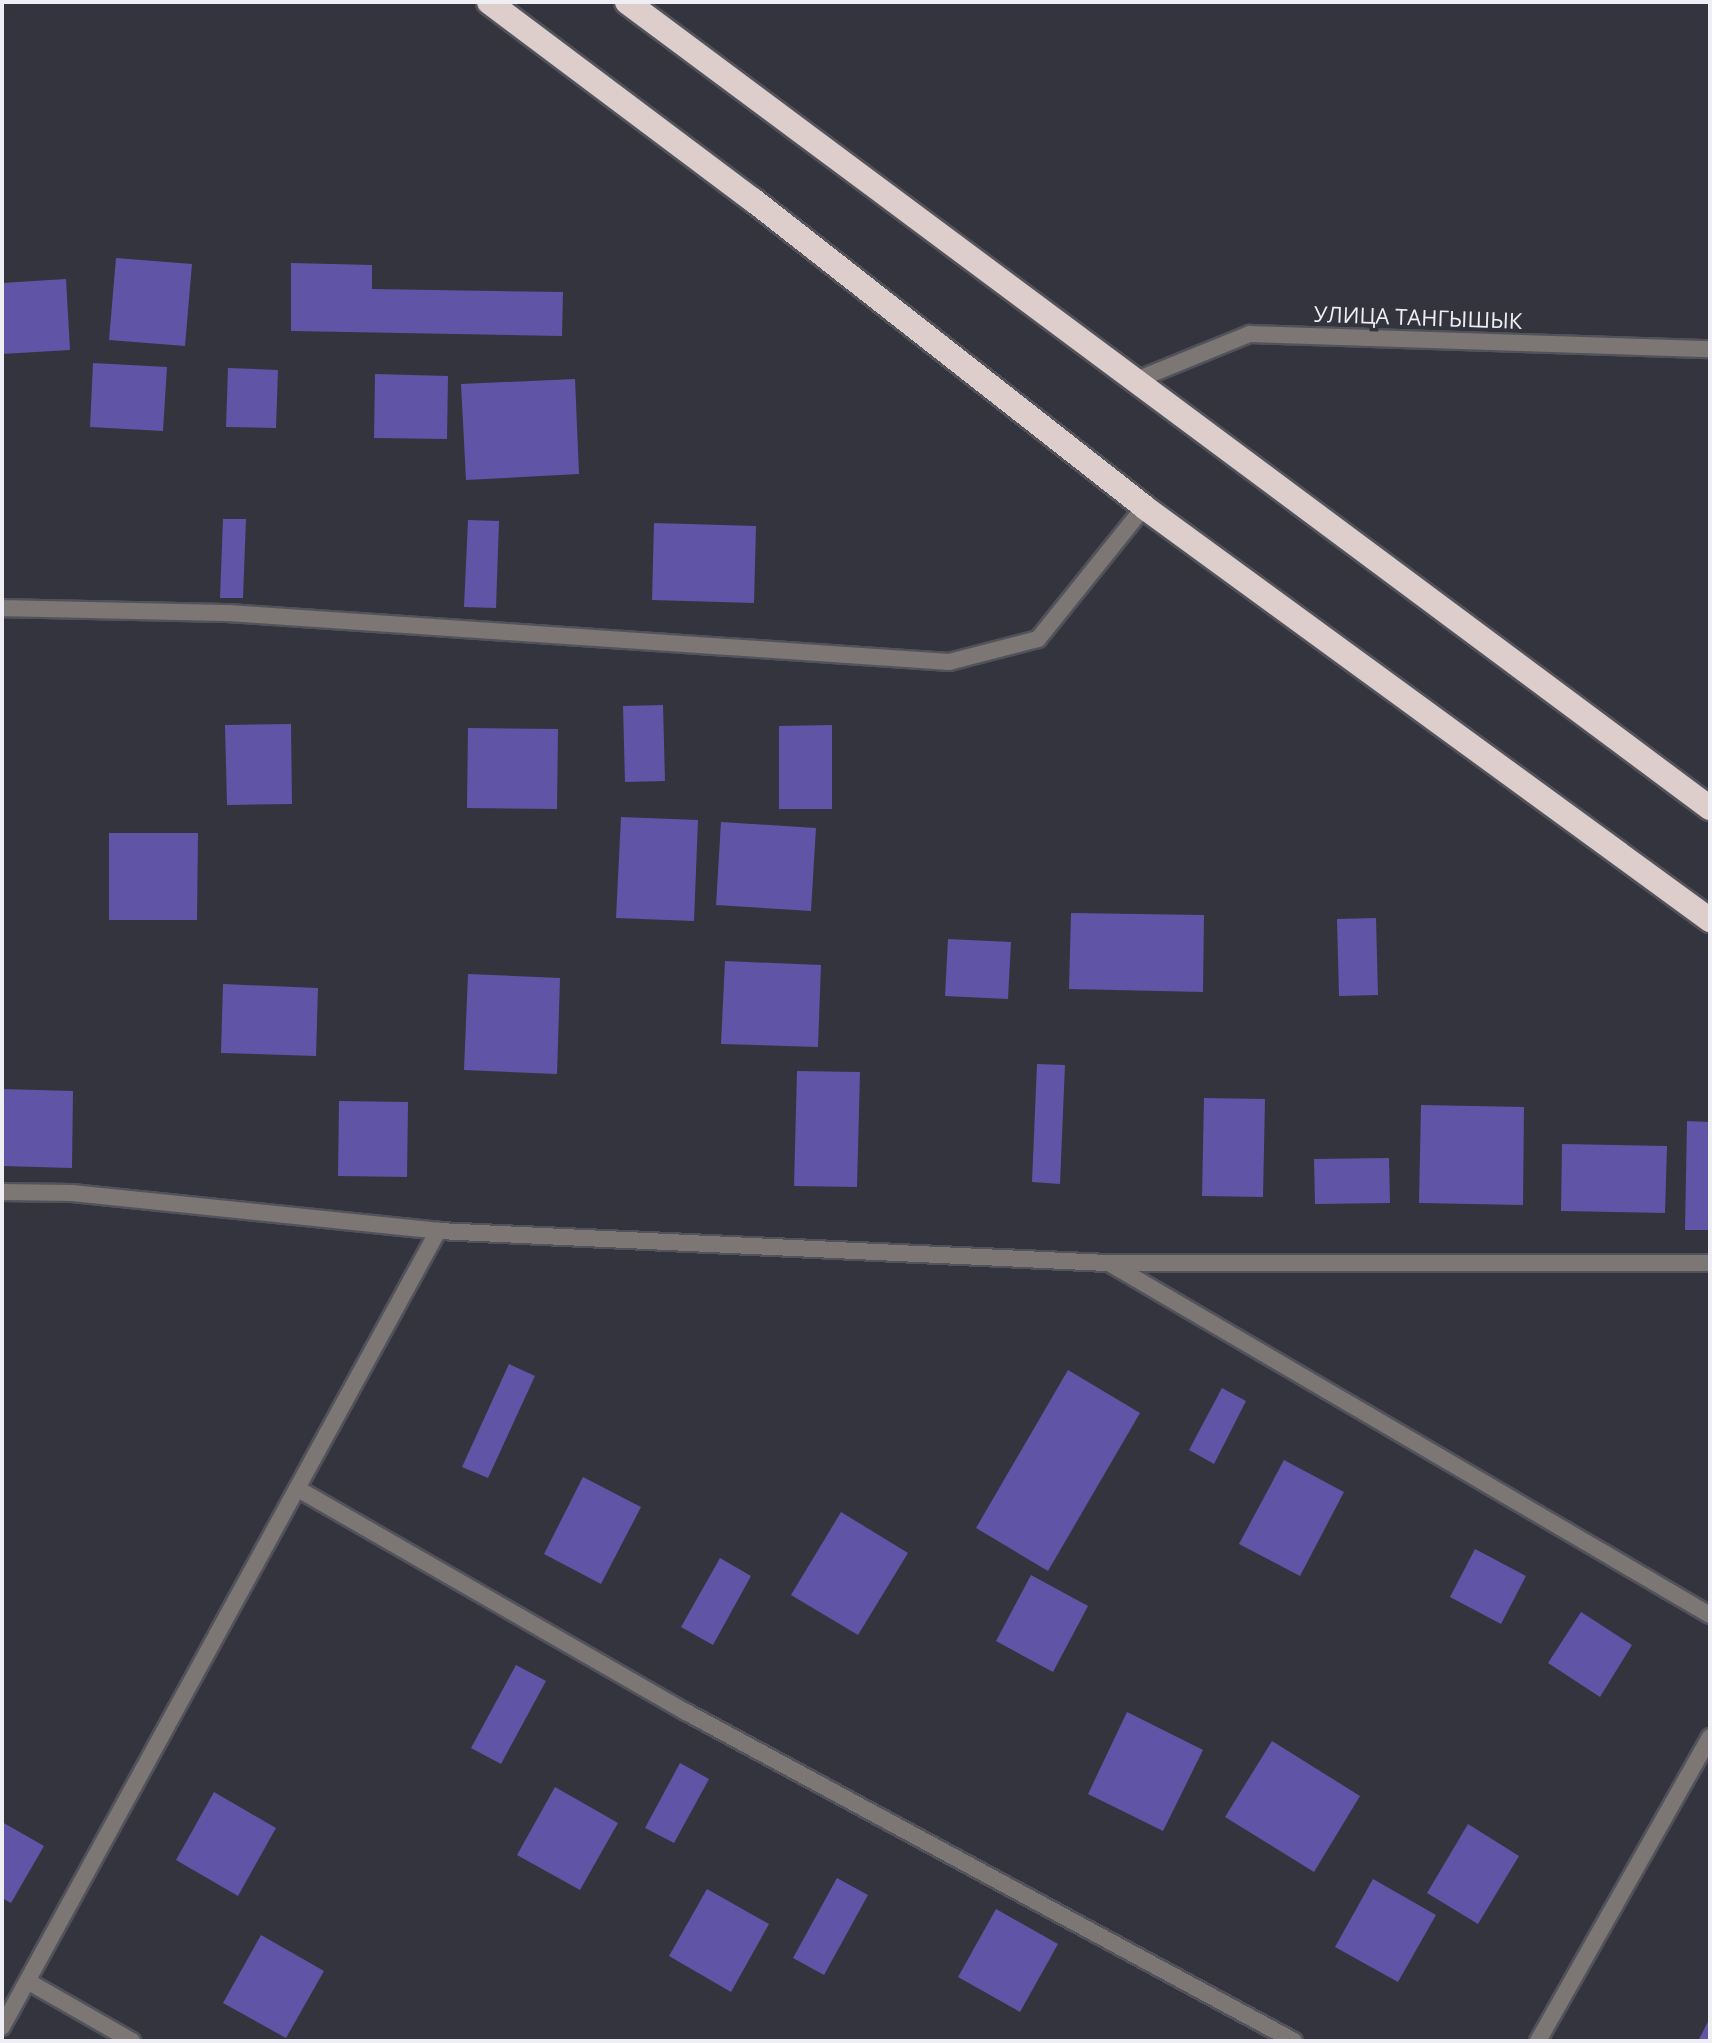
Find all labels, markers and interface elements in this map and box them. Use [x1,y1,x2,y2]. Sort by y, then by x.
street label: УЛИЦА ТАНГЫШЫК [1313,300,1523,334]

